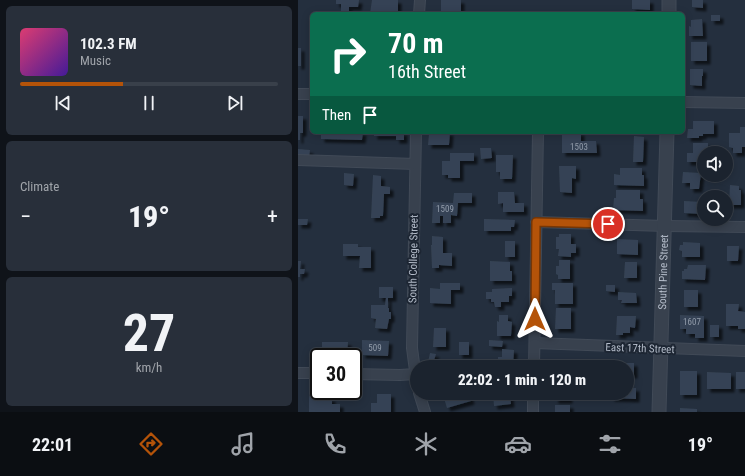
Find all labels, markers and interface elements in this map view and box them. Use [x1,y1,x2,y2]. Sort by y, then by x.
text: 70 m [388,27,444,60]
icon: right [322,28,374,80]
text: 102.3 FM [80,35,137,53]
text: Music [80,53,111,68]
text: 16th Street [388,61,466,82]
icon: previous [52,92,74,114]
icon: pause [138,92,160,114]
icon: next [224,92,246,114]
icon: arrive [359,104,381,126]
text: Then [322,106,351,124]
house number: 1503 [570,142,588,152]
map controls [697,146,733,226]
button: sound [697,146,733,182]
text: Climate [20,179,59,194]
button: search [697,190,733,226]
text: 19° [128,199,170,234]
text: − [20,204,31,229]
text: + [267,204,278,229]
house number: 1509 [436,204,454,214]
pin [591,207,625,241]
icon: arrive [597,213,619,235]
street label: South College Street [406,215,421,303]
street label: South Pine Street [656,234,671,310]
position arrow [514,298,556,340]
text: 27 [123,303,175,364]
house number: 1607 [683,317,701,327]
street label: East 17th Street [605,341,675,356]
house number: 509 [368,343,382,353]
speed limit sign: 30 [310,348,362,400]
text: km/h [136,360,162,375]
text: 22:02 · 1 min · 120 m [458,371,586,389]
icon: directions [137,430,165,458]
icon: music [229,430,257,458]
icon: phone [321,430,349,458]
icon: climate [412,430,440,458]
icon: car [504,430,532,458]
icon: filters [596,430,624,458]
text: 22:01 [32,434,73,455]
text: 19° [688,434,713,455]

